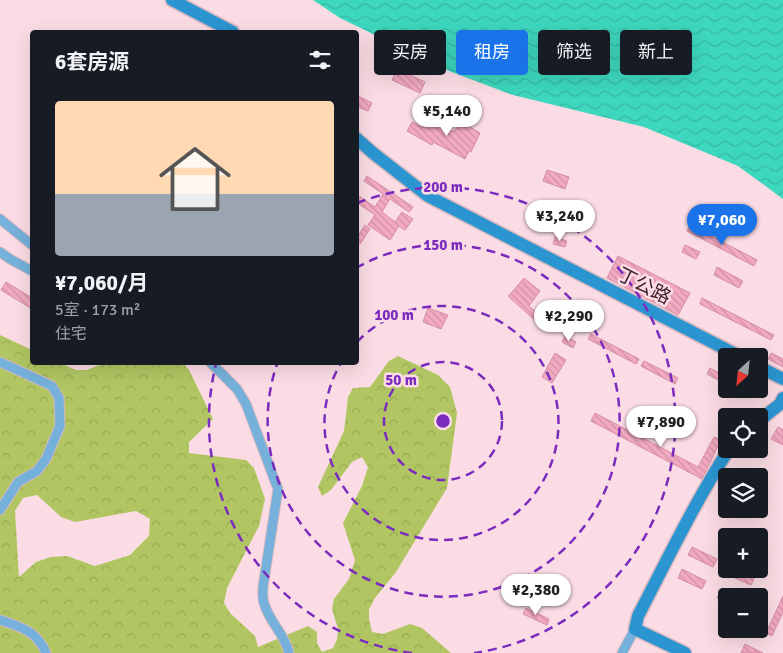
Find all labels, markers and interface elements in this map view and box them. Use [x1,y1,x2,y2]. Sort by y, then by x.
chip: 买房 [374,30,446,75]
chip: 租房 [456,30,528,75]
chip: 筛选 [538,30,610,75]
chip: 新上 [620,30,692,75]
icon: filters [306,46,334,74]
text: 6套房源 [55,49,129,75]
pin: ¥5,140 [406,94,488,137]
text: ¥5,140 [423,101,471,121]
icon: home [150,134,240,224]
text: 200 m [423,178,463,196]
pin: ¥3,240 [519,200,601,242]
pin: ¥7,060 [681,204,763,246]
text: ¥3,240 [536,206,584,226]
text: ¥7,060 [698,210,746,230]
text: 150 m [423,236,463,254]
street label: 丁公路 [613,262,675,310]
text: ¥7,060/月 [55,270,148,296]
text: 5室 · 173 m² [55,300,140,320]
pin: ¥2,290 [528,300,610,342]
text: 100 m [374,306,414,324]
text: ¥2,290 [545,306,593,326]
text: 住宅 [55,324,87,344]
north arrow [718,348,768,398]
map controls [718,348,768,638]
text: 50 m [385,371,417,389]
pin: ¥7,890 [620,406,702,448]
button: locate [718,408,768,458]
centre of rings [434,412,452,430]
text: ¥7,890 [637,412,685,432]
button: layers [718,468,768,518]
button: + [718,528,768,578]
pin: ¥2,380 [495,574,577,616]
text: ¥2,380 [512,580,560,600]
button: − [718,588,768,638]

